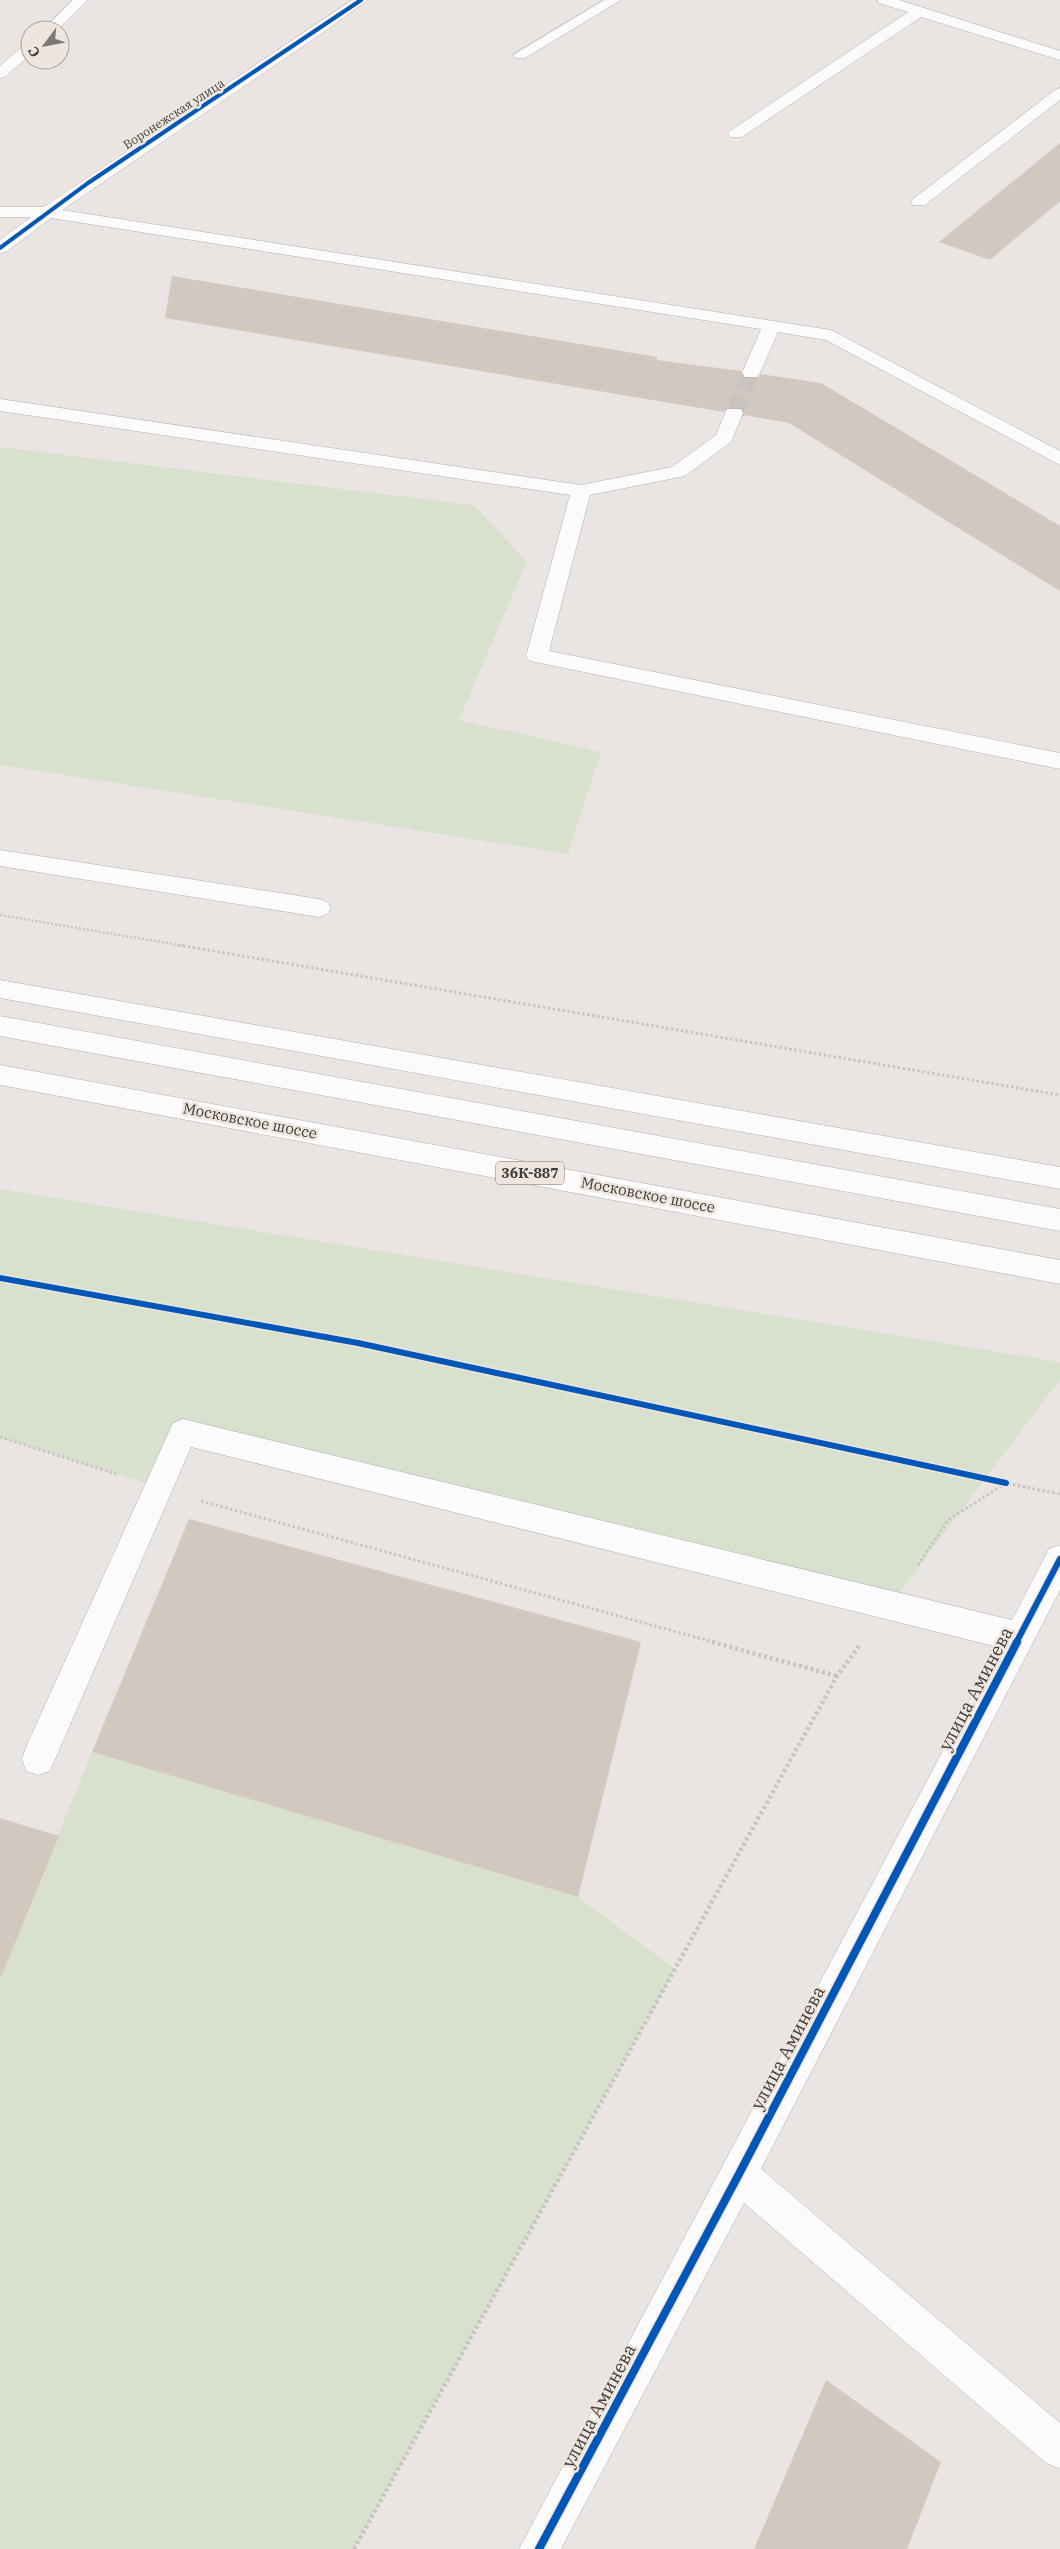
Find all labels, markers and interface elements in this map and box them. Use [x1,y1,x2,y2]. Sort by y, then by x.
north arrow [20,20,70,70]
text: С [24,43,44,61]
street label: Воронежская улица [120,75,228,152]
street label: Московское шоссе [181,1098,319,1143]
road number: 36К-887 [496,1162,564,1184]
street label: Московское шоссе [579,1172,717,1217]
street label: улица Аминева [933,1623,1018,1755]
street label: улица Аминева [745,1982,830,2114]
street label: улица Аминева [556,2340,641,2472]

